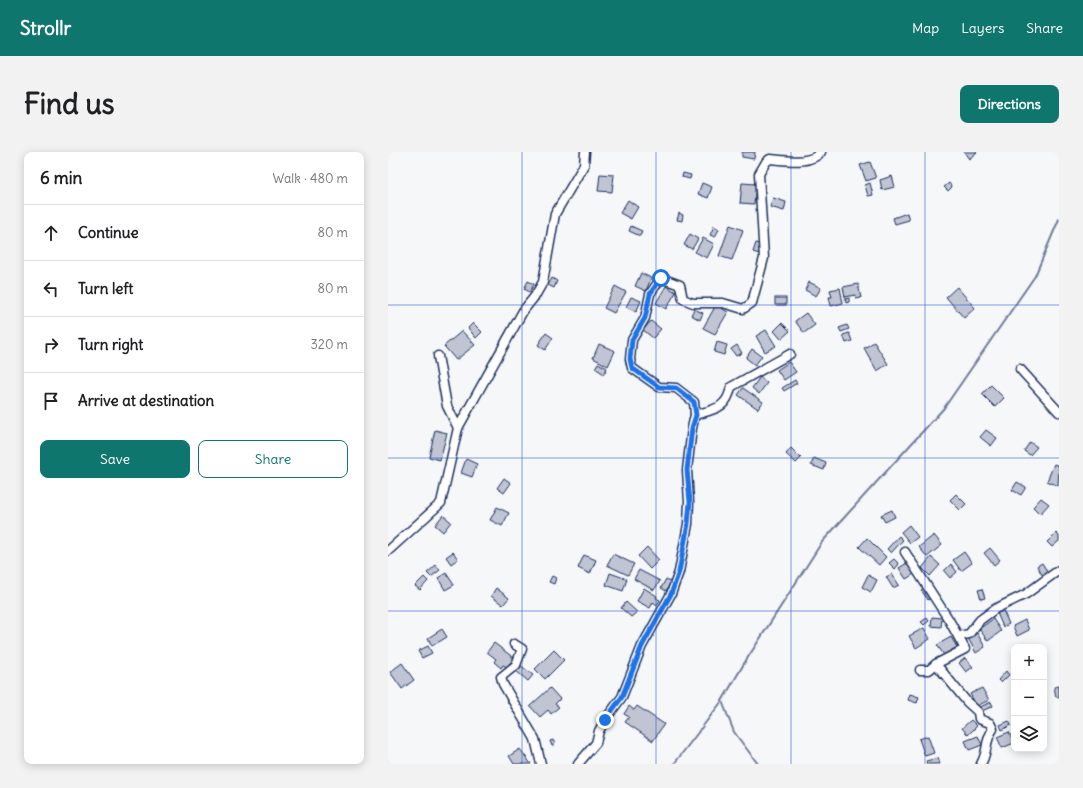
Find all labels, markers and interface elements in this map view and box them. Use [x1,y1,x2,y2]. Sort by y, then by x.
text: Strollr [20,16,71,40]
text: Map [912,19,939,37]
text: Layers [961,19,1004,37]
text: Share [1026,19,1063,37]
button: Directions [960,85,1059,123]
text: Find us [24,86,115,122]
text: 6 min [40,167,82,189]
text: Walk · 480 m [273,170,348,187]
icon: ahead [40,222,62,244]
text: Continue [78,223,139,242]
text: 80 m [317,224,348,241]
route start [652,269,670,287]
icon: left [40,278,62,300]
text: Turn left [78,279,133,298]
text: 80 m [317,280,348,297]
icon: right [40,334,62,356]
text: Turn right [78,335,143,354]
text: 320 m [310,336,348,353]
icon: arrive [40,390,62,412]
text: Arrive at destination [78,391,214,410]
button: Save [40,440,190,478]
button: Share [198,440,348,478]
map controls [1011,644,1047,752]
button: + [1011,644,1047,680]
button: − [1011,680,1047,716]
route end [596,711,614,729]
button: layers [1011,716,1047,752]

